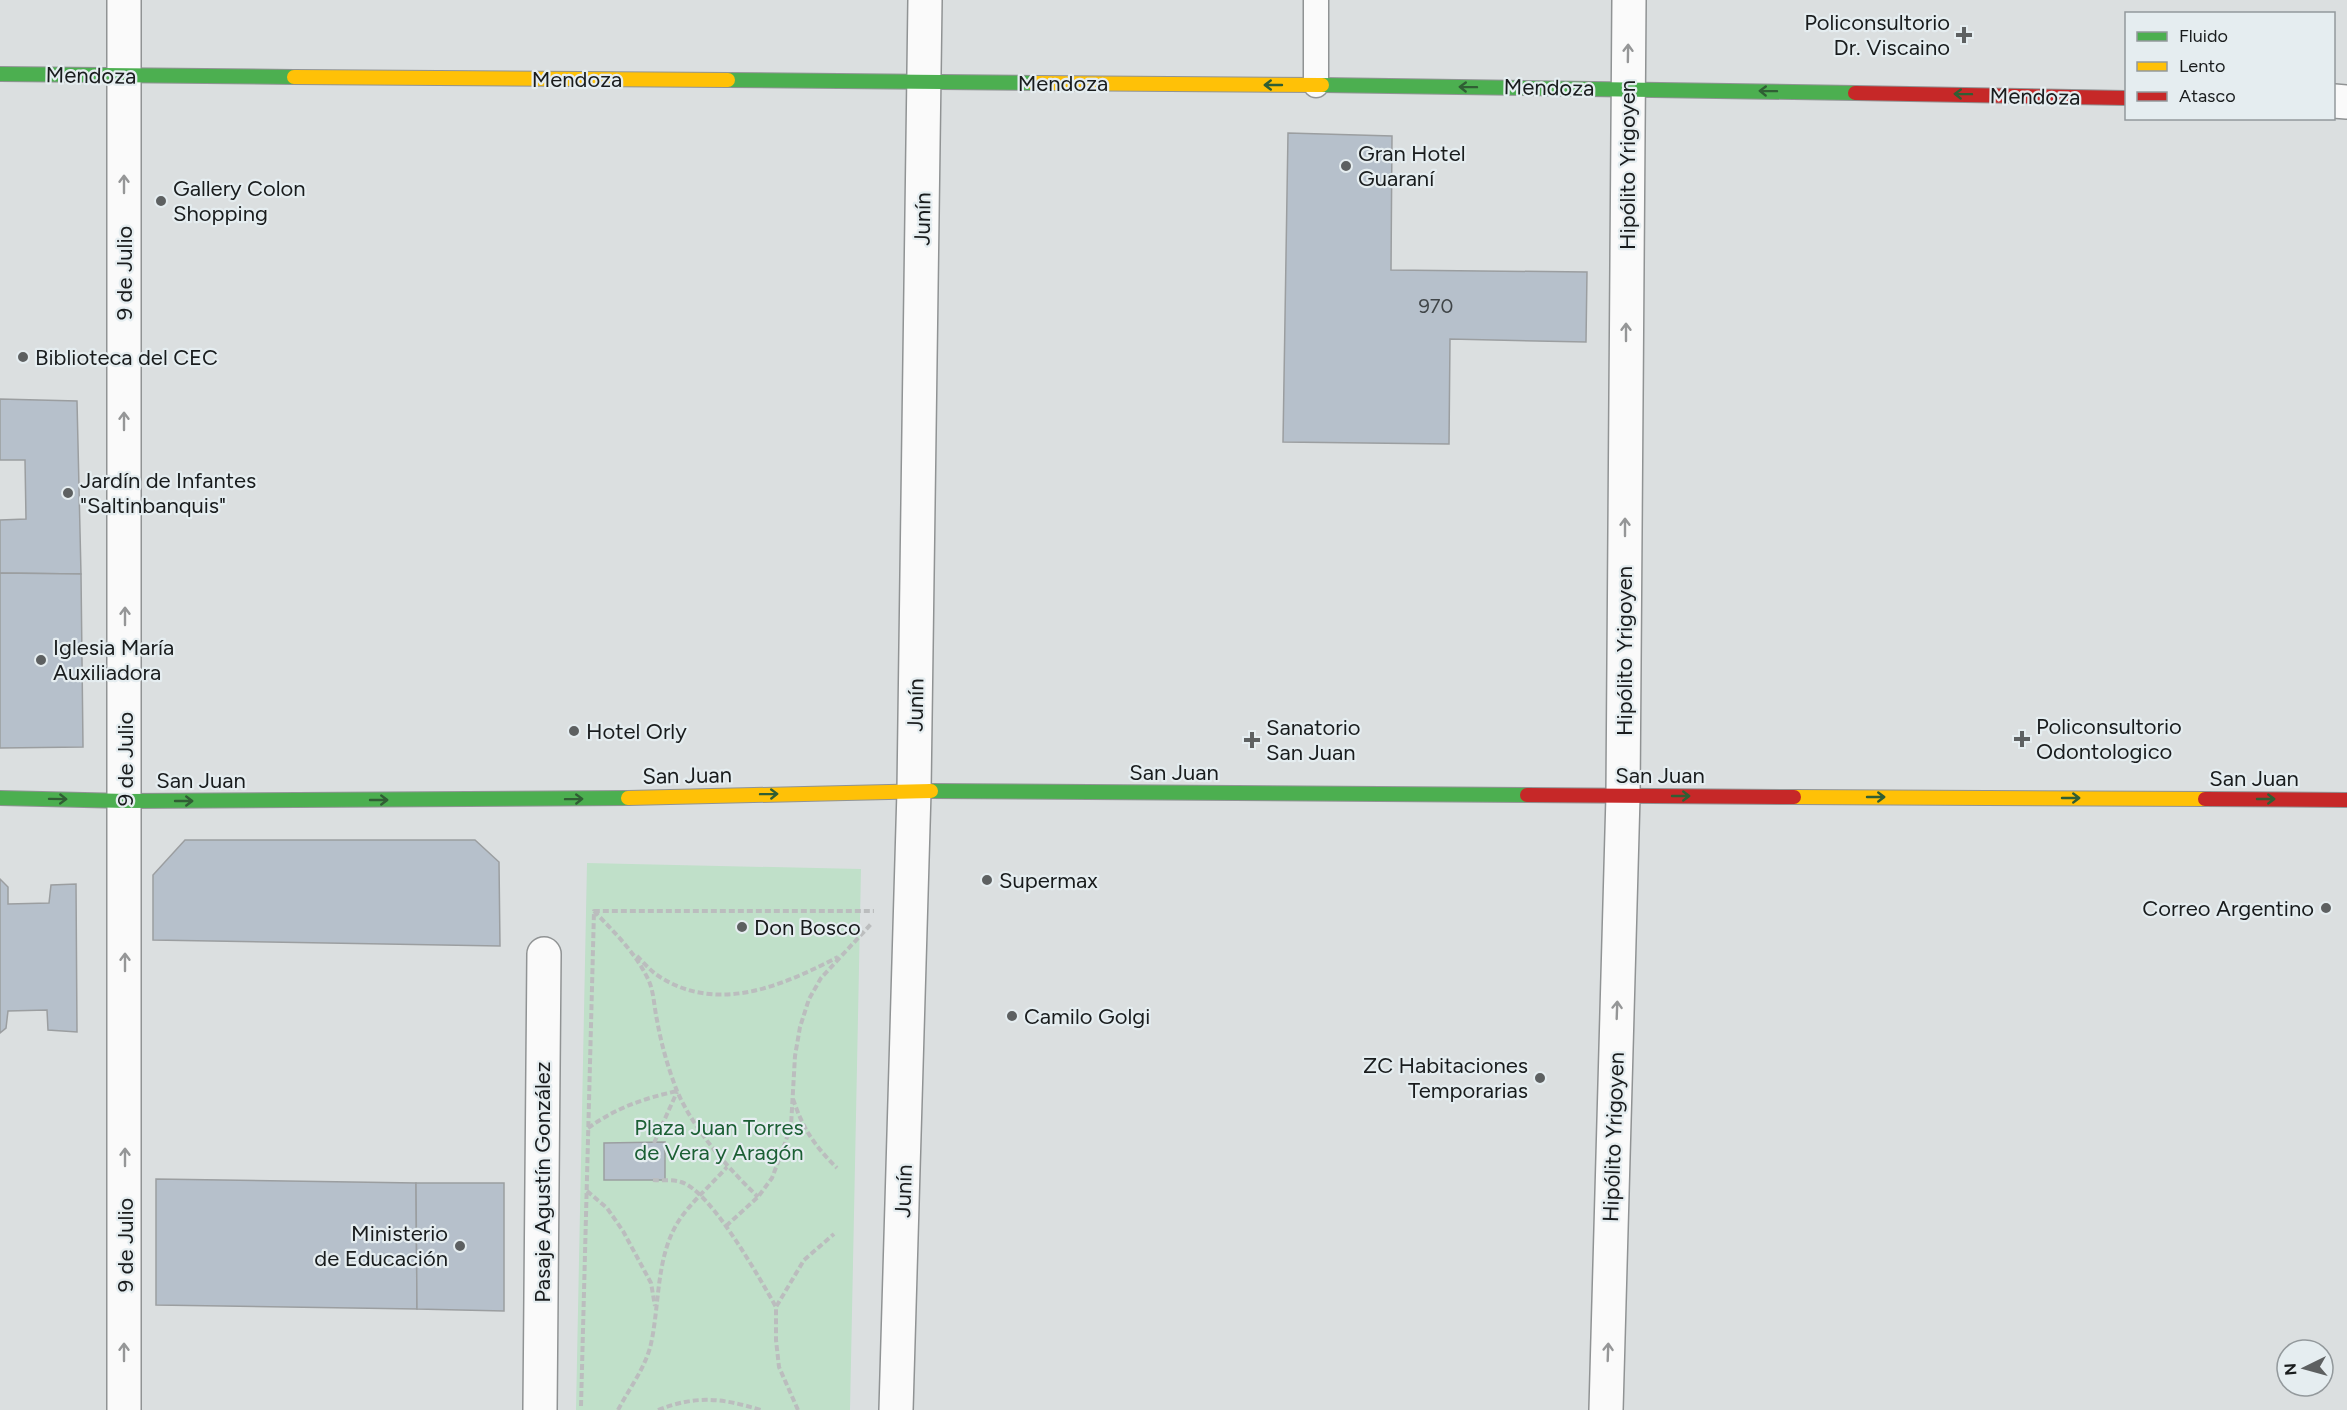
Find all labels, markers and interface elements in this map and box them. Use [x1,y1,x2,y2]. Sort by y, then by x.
place label: Policonsultorio Dr. Viscaino [1804,9,1950,61]
legend [2125,12,2335,120]
text: Fluido [2179,25,2228,47]
marker: Policonsultorio Dr. Viscaino [1955,26,1973,44]
one-way arrow [1622,44,1634,64]
text: Lento [2179,55,2225,77]
street label: Mendoza [45,61,137,90]
street label: Mendoza [532,66,622,93]
street label: Mendoza [1018,70,1108,97]
street label: Mendoza [1503,73,1595,102]
one-way arrow [1264,79,1284,91]
street label: Hipólito Yrigoyen [1614,80,1641,250]
one-way arrow [1459,81,1479,93]
street label: Mendoza [1989,82,2081,111]
one-way arrow [1759,85,1779,97]
text: Atasco [2179,85,2236,107]
one-way arrow [1954,89,1974,100]
place label: Gran Hotel Guaraní [1358,140,1465,192]
marker: Gran Hotel Guaraní [1339,159,1353,173]
one-way arrow [118,175,130,195]
place label: Gallery Colon Shopping [173,175,306,227]
street label: Junín [909,192,936,246]
marker: Gallery Colon Shopping [154,194,168,208]
street label: 9 de Julio [111,226,138,320]
house number: 970 [1419,294,1453,318]
one-way arrow [1620,323,1632,343]
place label: Biblioteca del CEC [35,344,218,371]
marker: Biblioteca del CEC [16,350,30,364]
one-way arrow [119,412,130,432]
place label: Jardín de Infantes "Saltinbanquis" [80,467,256,519]
marker: Jardín de Infantes "Saltinbanquis" [61,486,75,500]
one-way arrow [1619,518,1630,538]
street label: Hipólito Yrigoyen [1611,566,1638,736]
one-way arrow [119,607,131,627]
place label: Iglesia María Auxiliadora [53,634,174,686]
marker: Iglesia María Auxiliadora [34,653,48,667]
street label: Junín [902,678,929,732]
street label: 9 de Julio [112,712,139,806]
place label: Policonsultorio Odontologico [2036,713,2182,765]
place label: Sanatorio San Juan [1266,714,1361,766]
place label: Hotel Orly [586,718,687,745]
marker: Hotel Orly [567,724,581,738]
marker: Policonsultorio Odontologico [2013,730,2031,748]
marker: Sanatorio San Juan [1243,731,1261,749]
street label: San Juan [1129,759,1219,786]
street label: San Juan [642,761,732,790]
street label: San Juan [1615,762,1705,789]
street label: San Juan [2209,765,2299,792]
street label: San Juan [156,767,246,794]
one-way arrow [759,789,779,800]
one-way arrow [1671,790,1691,802]
one-way arrow [1866,791,1886,803]
one-way arrow [2061,792,2081,804]
one-way arrow [564,793,584,805]
one-way arrow [2256,793,2276,805]
one-way arrow [48,794,68,805]
one-way arrow [369,794,389,806]
one-way arrow [174,795,194,807]
place label: Supermax [999,867,1098,894]
marker: Supermax [980,873,994,887]
place label: Correo Argentino [2142,895,2314,922]
marker: Correo Argentino [2319,901,2333,915]
place label: Don Bosco [754,914,861,941]
marker: Don Bosco [735,920,749,934]
one-way arrow [119,952,131,972]
one-way arrow [1611,1000,1623,1020]
place label: Camilo Golgi [1024,1003,1150,1030]
marker: Camilo Golgi [1005,1009,1019,1023]
place label: ZC Habitaciones Temporarias [1363,1052,1528,1104]
street label: Hipólito Yrigoyen [1597,1052,1630,1222]
street label: Pasaje Agustín González [529,1061,556,1303]
marker: ZC Habitaciones Temporarias [1533,1071,1547,1085]
park label: Plaza Juan Torres de Vera y Aragón [634,1114,804,1166]
one-way arrow [119,1147,131,1167]
street label: Junín [889,1164,918,1218]
street label: 9 de Julio [112,1198,139,1292]
place label: Ministerio de Educación [314,1220,448,1272]
marker: Ministerio de Educación [453,1239,467,1253]
north arrow [2275,1338,2335,1398]
one-way arrow [118,1342,130,1362]
one-way arrow [1602,1342,1613,1362]
text: N [2281,1362,2301,1376]

